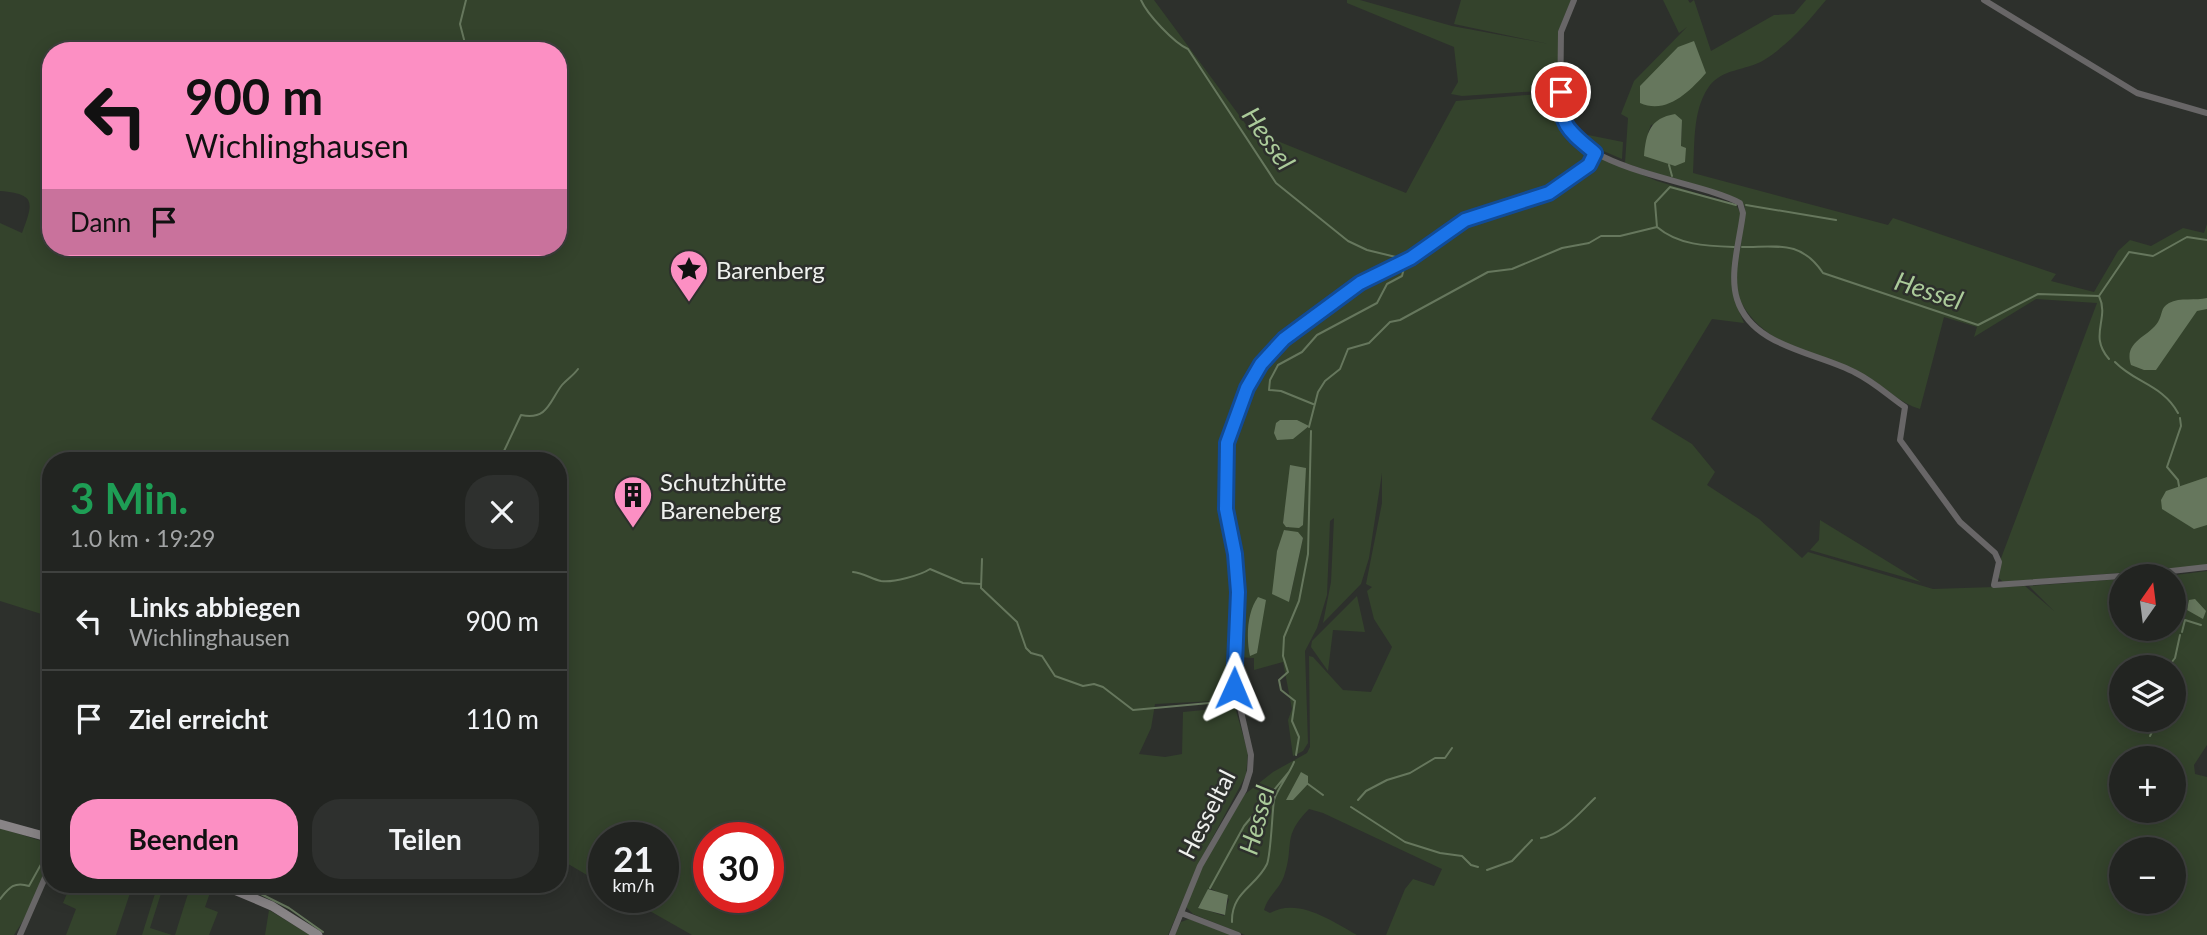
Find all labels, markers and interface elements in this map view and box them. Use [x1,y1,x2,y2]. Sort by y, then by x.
pin [1531,62,1591,122]
text: 900 m [185,67,323,125]
icon: left [70,70,161,161]
icon: arrive [1542,73,1580,111]
water label: Hessel [1236,100,1302,176]
text: Wichlinghausen [185,126,409,165]
icon: arrive [145,203,183,241]
text: Dann [70,206,131,238]
place icon: Barenberg [668,248,710,303]
place label: Barenberg [716,255,825,284]
water label: Hessel [1891,264,1967,316]
place label: Schutzhütte Bareneberg [660,467,786,524]
text: 3 Min. [70,473,188,523]
building icon: Schutzhütte Bareneberg [612,474,654,529]
button: close [465,475,539,549]
text: 1.0 km · 19:29 [70,524,215,552]
north arrow [2109,564,2186,640]
map controls [2109,564,2186,914]
text: Links abbiegen [129,591,301,623]
icon: left [70,602,108,640]
text: 900 m [466,605,539,637]
text: Wichlinghausen [129,623,290,651]
position arrow [1197,651,1271,725]
button: layers [2109,655,2186,732]
icon: arrive [70,700,108,738]
text: Ziel erreicht [129,703,268,735]
text: 110 m [466,703,539,735]
button: + [2109,746,2186,823]
street label: Hesseltal [1171,765,1241,863]
water label: Hessel [1232,782,1280,858]
button: Beenden [70,799,298,879]
button: Teilen [312,799,539,879]
speed limit sign: 30 [693,822,784,913]
text: 21 [613,837,654,879]
button: − [2109,837,2186,914]
text: km/h [612,874,655,896]

